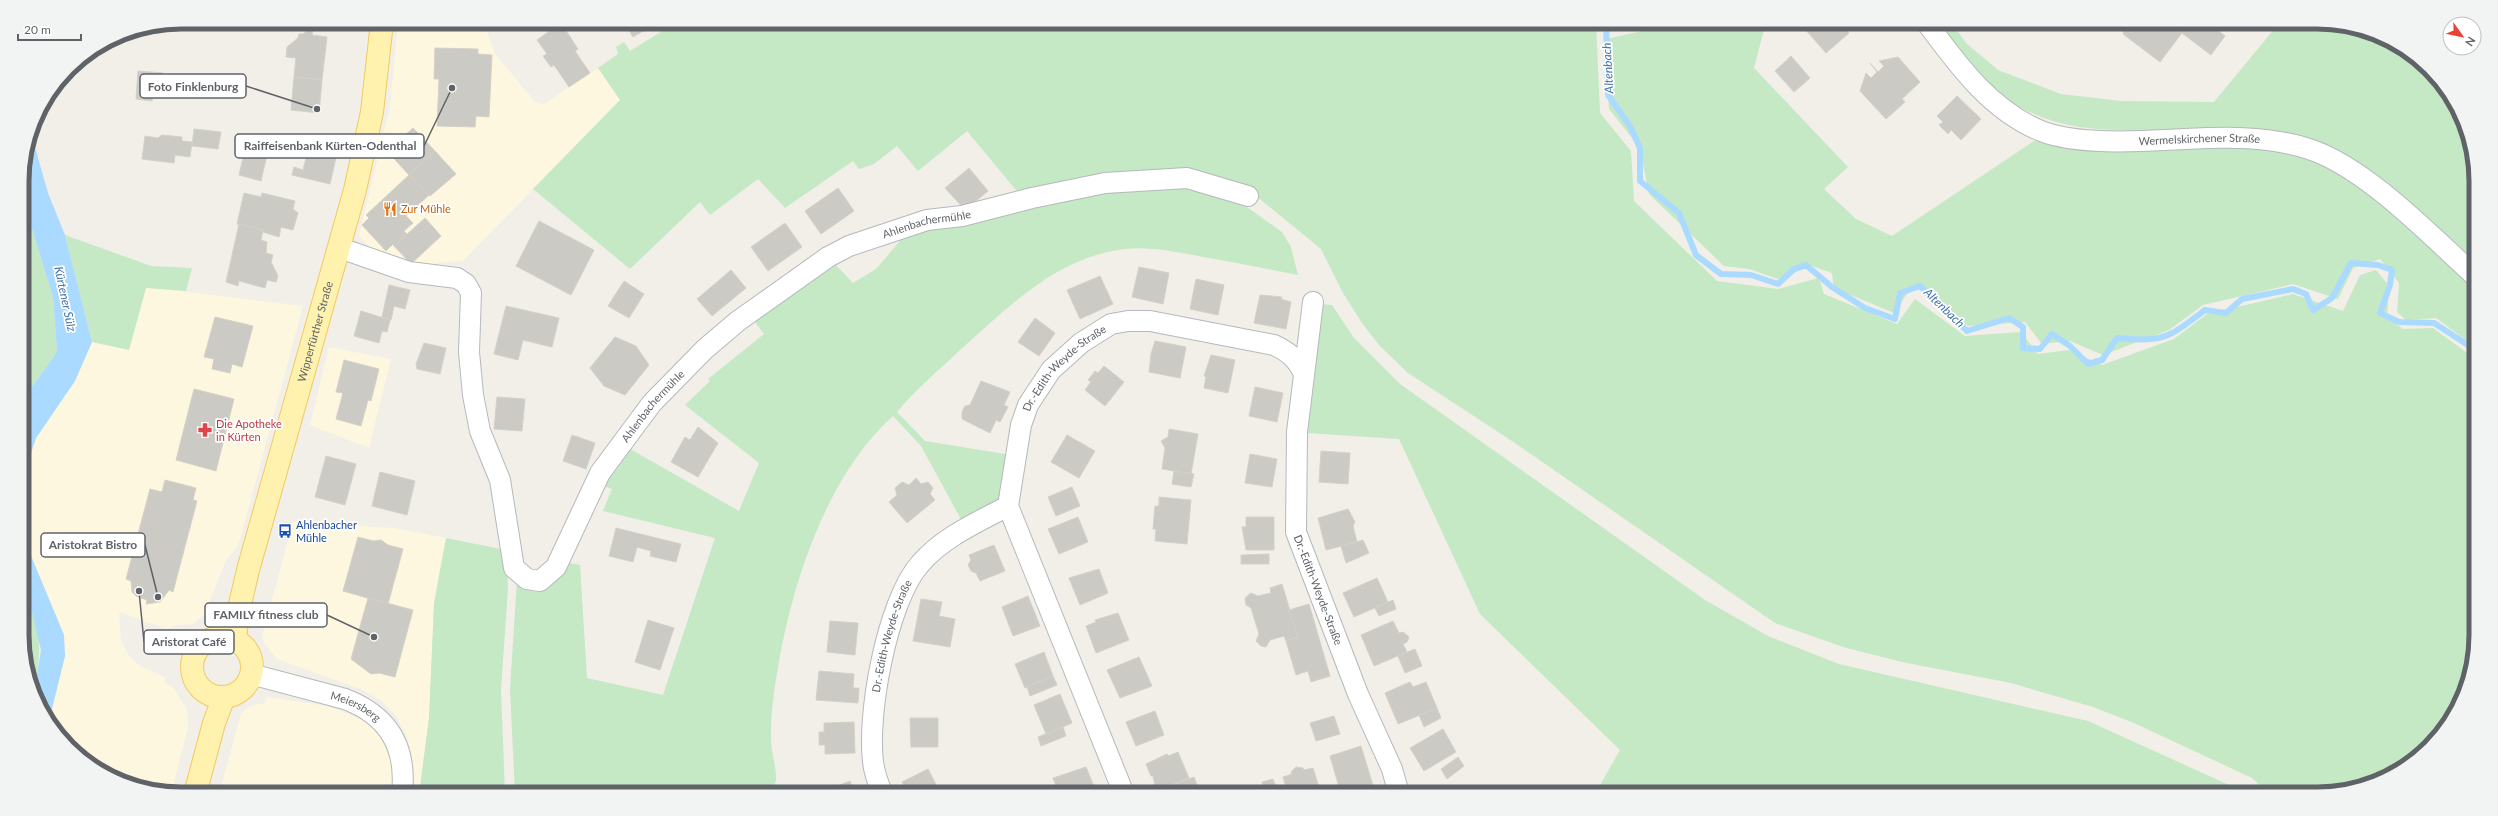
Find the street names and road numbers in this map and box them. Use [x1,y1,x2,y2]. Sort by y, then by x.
street label: Wermelskirchener Straße [2138,131,2261,147]
street label: Ahlenbachermühle [881,207,972,240]
street label: Wipperfürther Straße [294,279,335,383]
street label: Dr.-Edith-Weyde-Straße [1019,322,1108,413]
street label: Ahlenbachermühle [618,367,687,445]
street label: Dr.-Edith-Weyde-Straße [1292,533,1346,647]
street label: Dr.-Edith-Weyde-Straße [869,577,914,693]
street label: Meiersberg [329,688,384,724]

